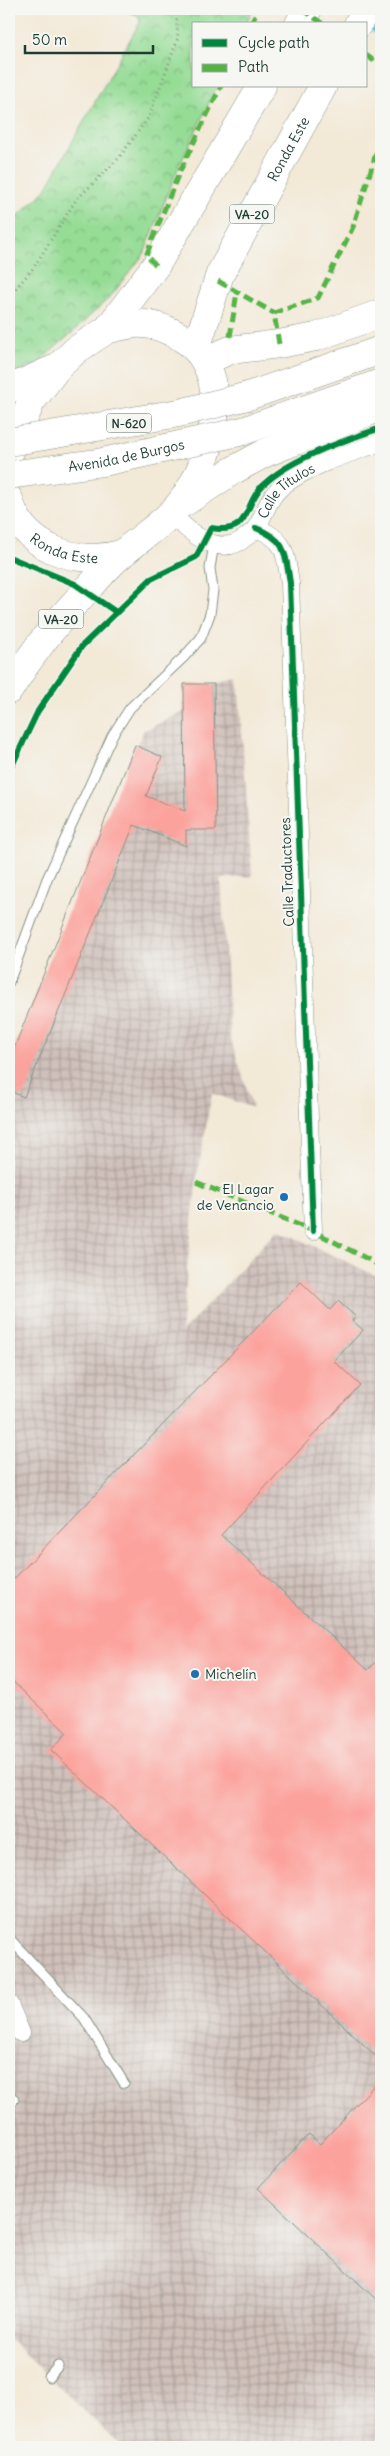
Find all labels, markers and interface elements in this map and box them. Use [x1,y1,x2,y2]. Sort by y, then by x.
scale bar [25,22,152,54]
legend [192,22,368,88]
text: 50 m [32,30,67,49]
text: Cycle path [238,33,310,52]
text: Path [238,57,269,76]
street label: Ronda Este [263,114,313,185]
road number: VA-20 [230,204,274,223]
road number: N-620 [106,413,152,432]
street label: Avenida de Burgos [67,435,186,476]
street label: Calle Títulos [254,459,318,521]
street label: Ronda Este [26,529,98,567]
road number: VA-20 [38,610,84,628]
street label: Calle Traductores [276,817,298,927]
place label: El Lagar de Venancio [197,1180,274,1214]
marker: El Lagar de Venancio [278,1191,290,1203]
place label: Michelín [205,1665,257,1683]
marker: Michelín [189,1668,201,1680]

